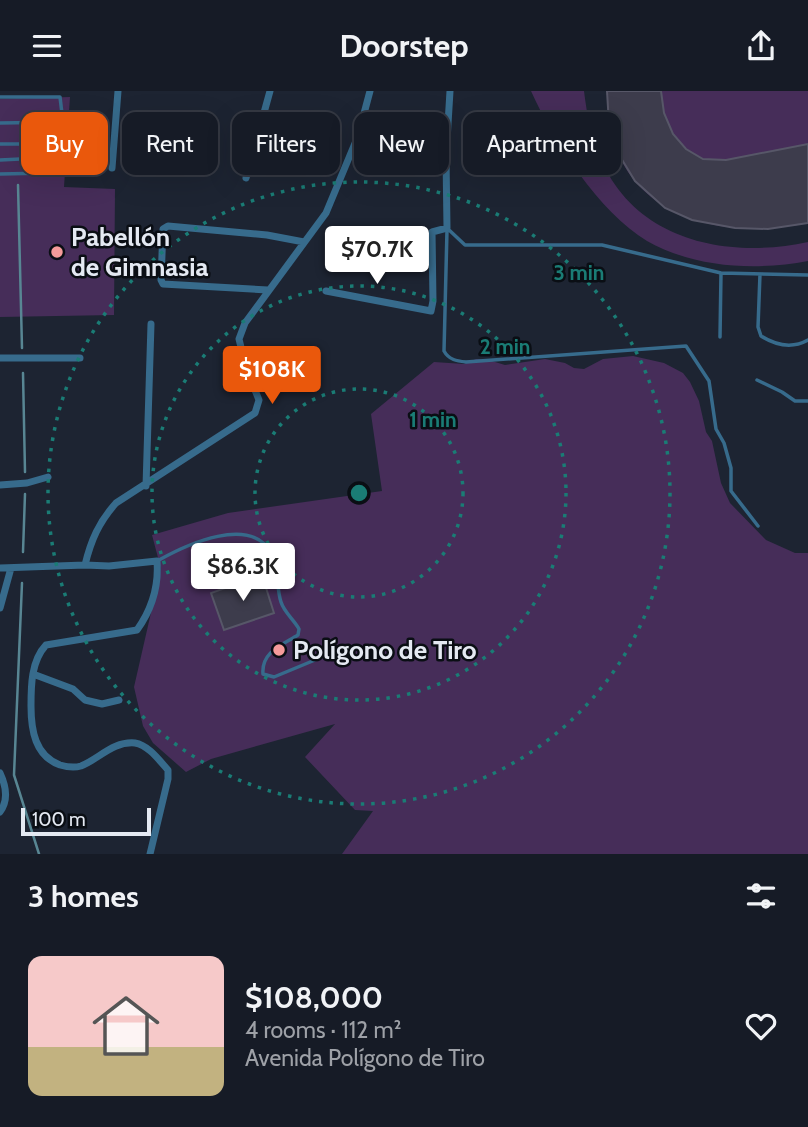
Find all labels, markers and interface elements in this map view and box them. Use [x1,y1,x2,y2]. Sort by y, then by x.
text: Doorstep [339,26,469,65]
icon: menu [28,27,66,65]
icon: share [742,27,780,65]
chip: Buy [21,112,108,175]
chip: Rent [122,112,218,175]
chip: Filters [232,112,340,175]
chip: New [354,112,449,175]
chip: Apartment [463,112,621,175]
place label: Pabellón de Gimnasia [71,221,209,283]
pin: $70.7K [320,227,434,286]
text: $70.7K [341,235,413,263]
marker: Pabellón de Gimnasia [49,244,65,260]
text: 3 min [554,260,604,285]
text: 2 min [480,334,530,359]
pin: $108K [223,347,321,406]
text: $108K [239,355,305,383]
text: 1 min [409,407,457,432]
centre of rings [347,481,371,505]
pin: $86.3K [186,543,300,603]
text: $86.3K [207,552,279,580]
place label: Polígono de Tiro [293,634,477,666]
marker: Polígono de Tiro [271,642,287,658]
scale bar [21,805,150,837]
text: 100 m [32,808,86,831]
icon: filters [742,877,780,915]
text: 3 homes [28,878,139,915]
text: $108,000 [245,979,383,1016]
icon: home [84,984,168,1068]
icon: heart [742,1007,780,1045]
text: 4 rooms · 112 m² [245,1016,401,1044]
text: Avenida Polígono de Tiro [245,1044,485,1072]

